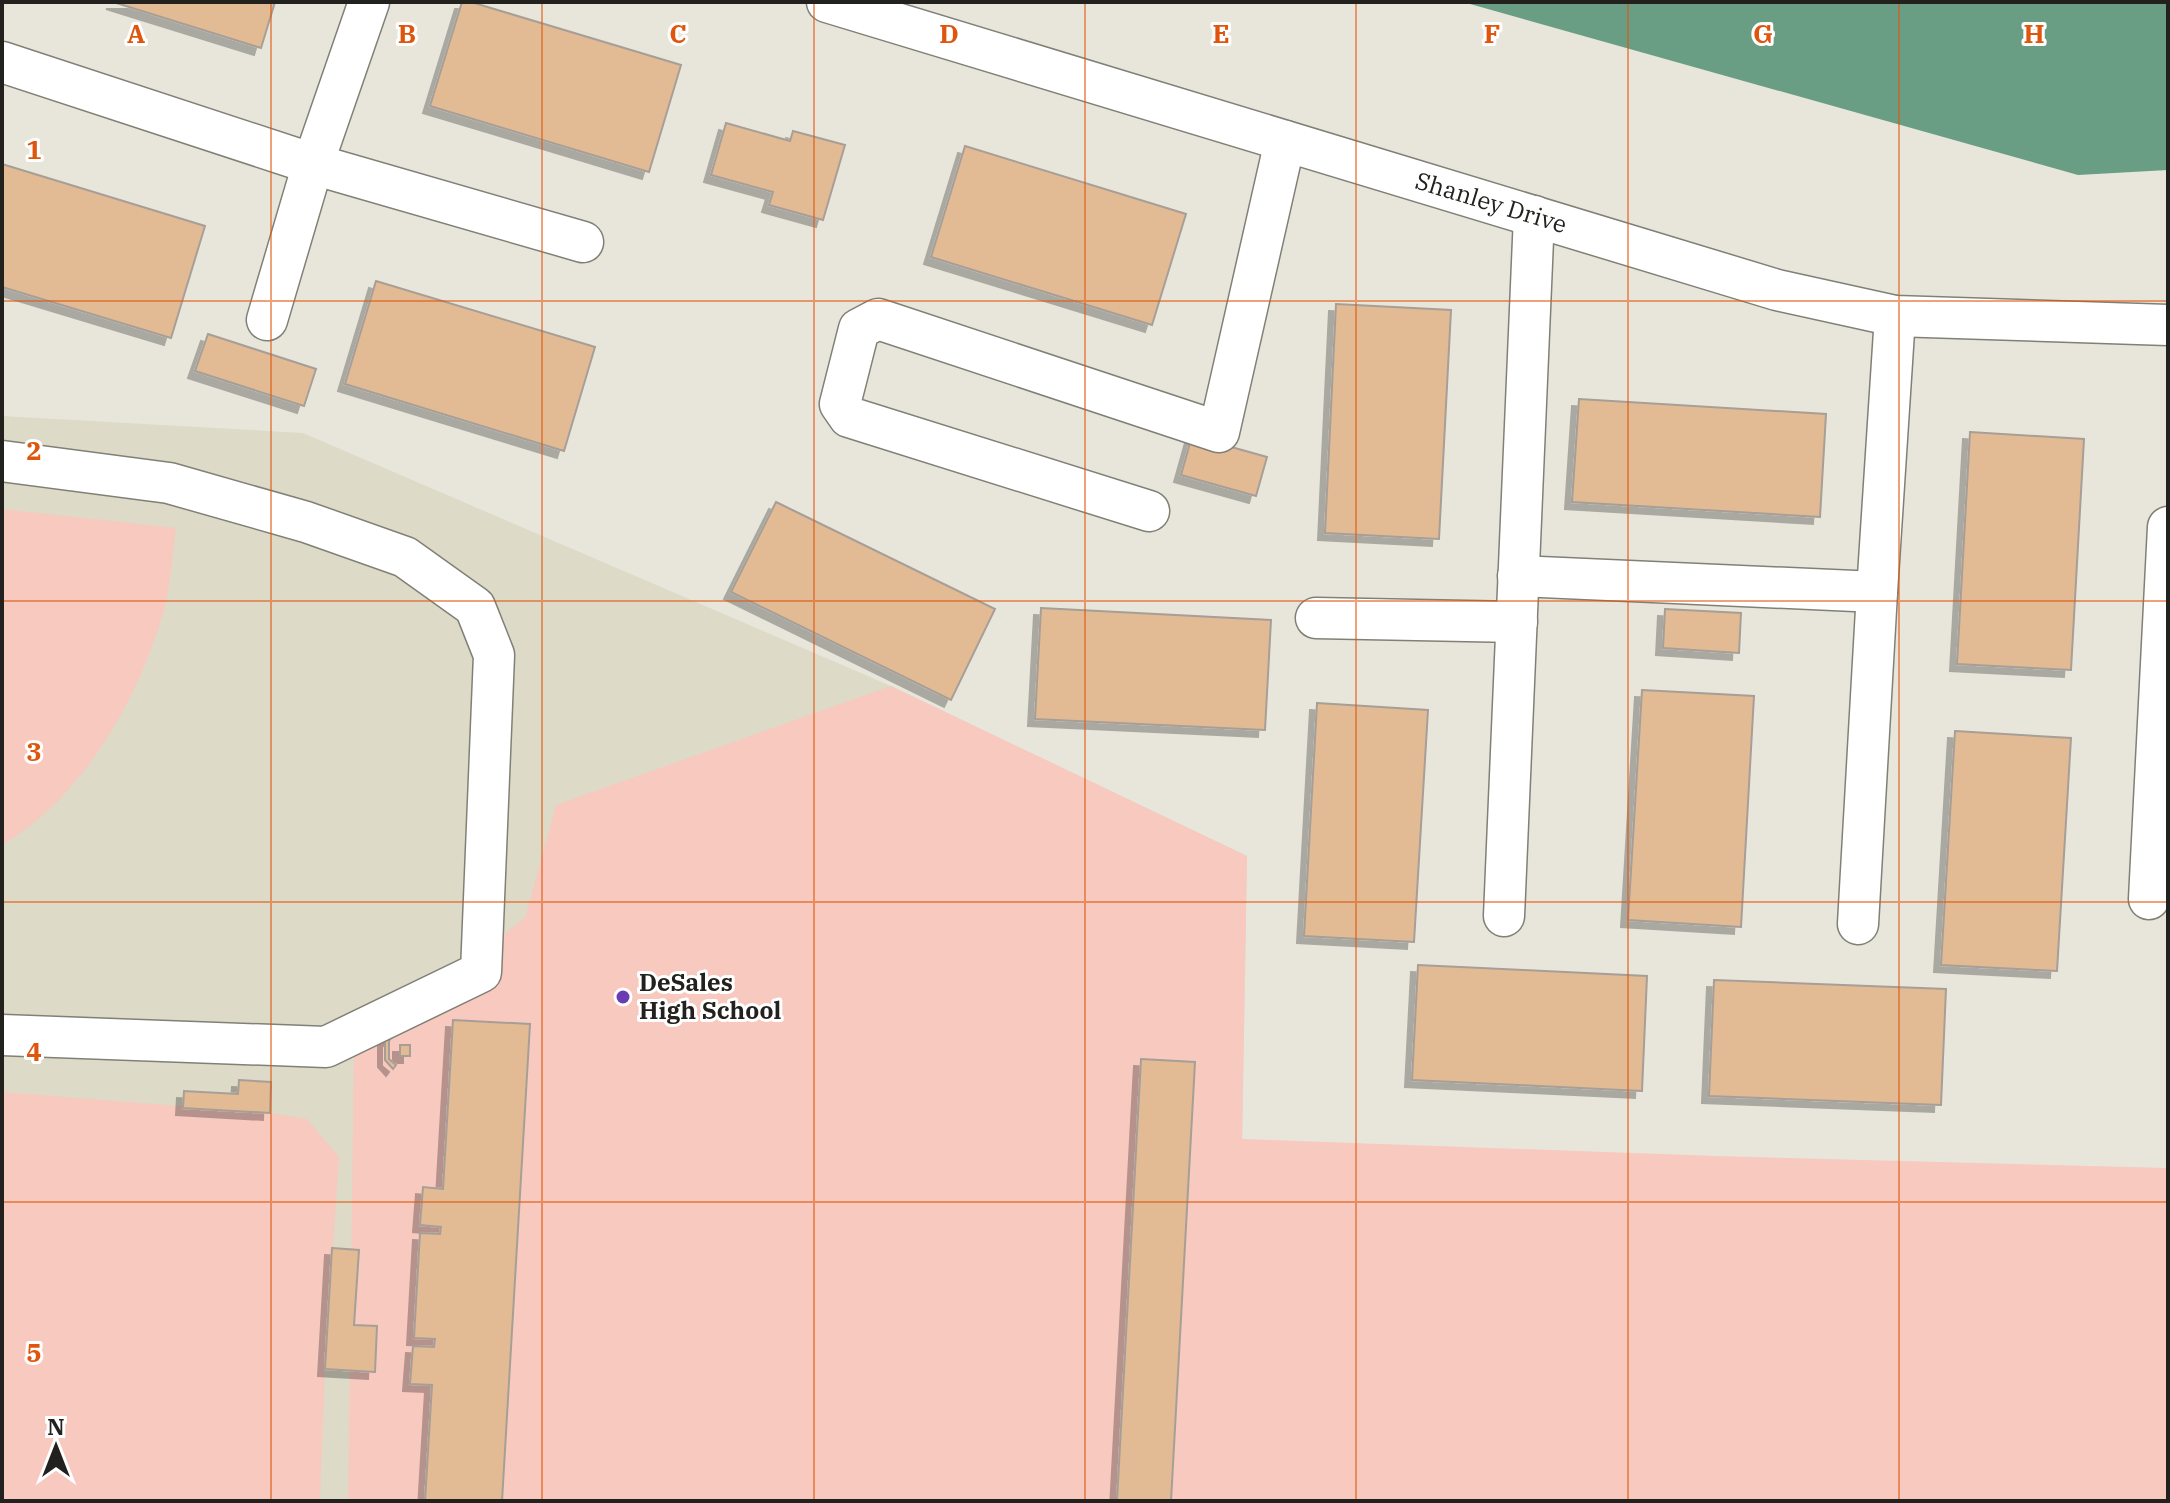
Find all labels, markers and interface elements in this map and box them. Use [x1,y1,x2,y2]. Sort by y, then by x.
text: A [127,16,145,50]
text: B [398,16,416,50]
text: C [669,16,687,50]
text: D [939,16,959,50]
text: E [1212,16,1230,50]
text: F [1484,16,1500,50]
text: G [1753,16,1773,50]
text: H [2023,16,2045,50]
text: 1 [26,132,42,166]
street label: Shanley Drive [1412,164,1571,240]
text: 2 [26,433,42,467]
text: 3 [26,734,42,768]
place label: DeSales High School [639,966,781,1026]
marker: DeSales High School [614,988,632,1006]
text: 4 [26,1034,42,1068]
text: 5 [26,1335,42,1369]
north arrow [16,1407,96,1487]
text: N [47,1412,65,1441]

